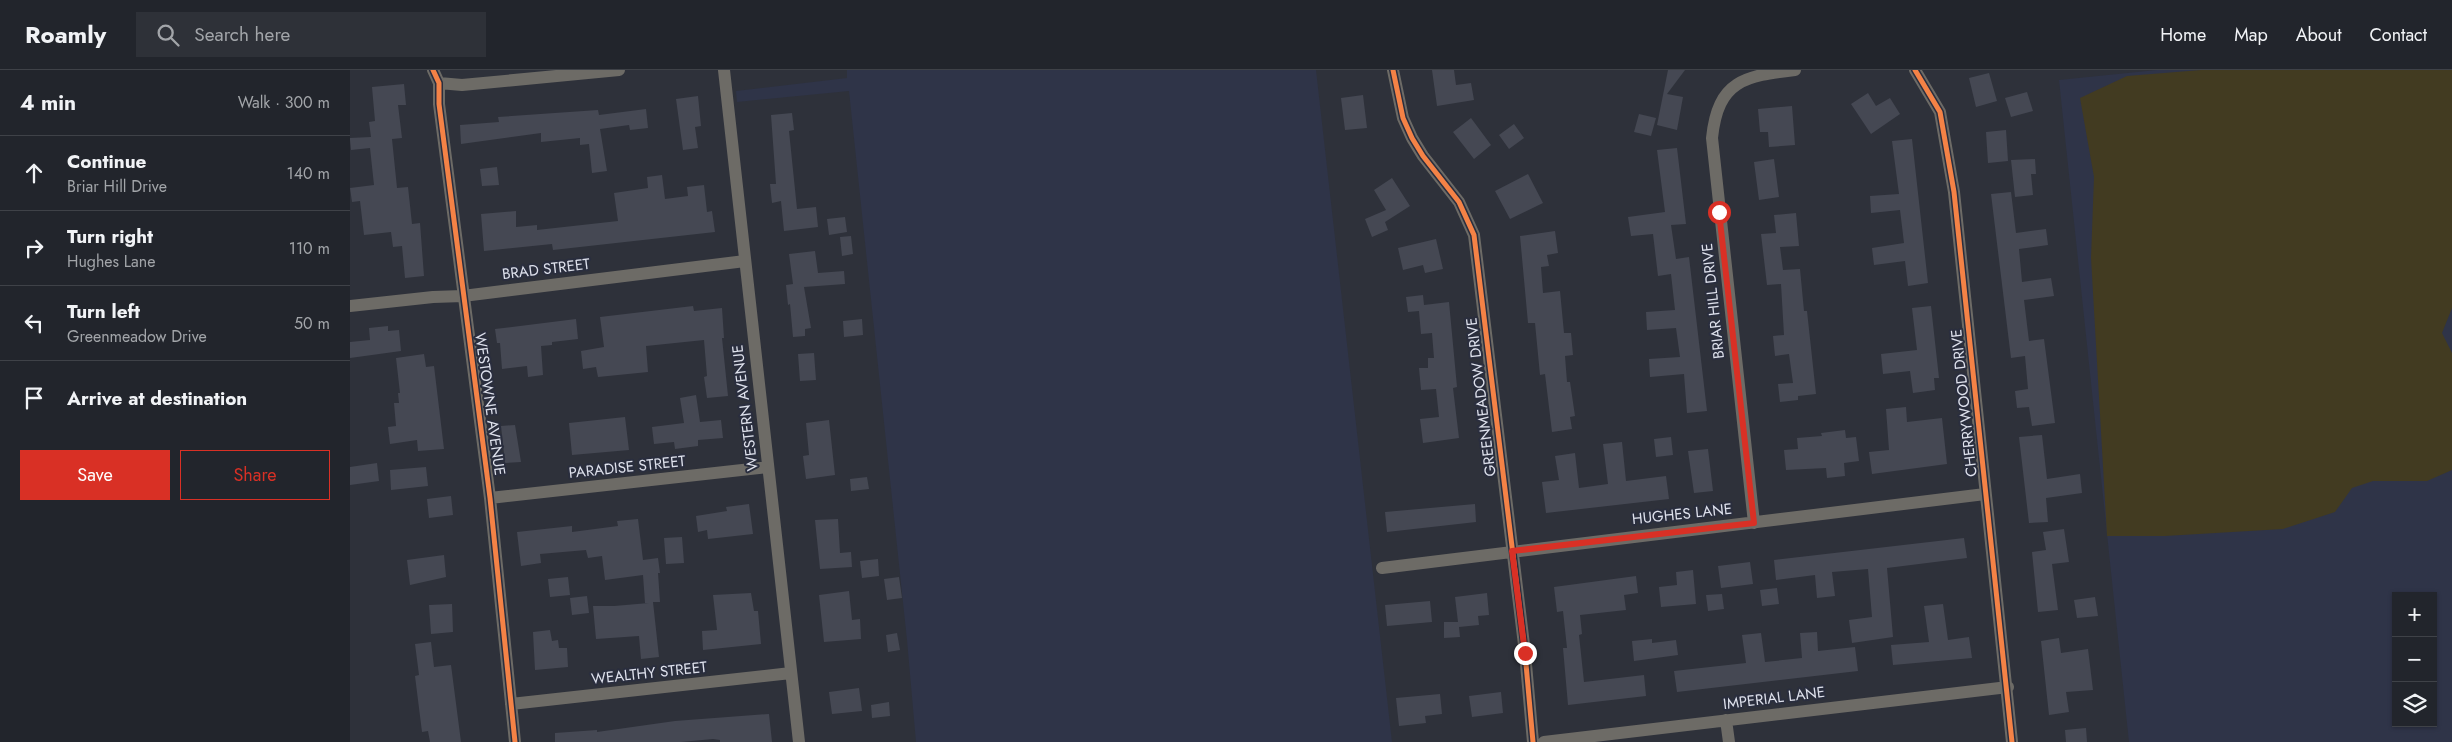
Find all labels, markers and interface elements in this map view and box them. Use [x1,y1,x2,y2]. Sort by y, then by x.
search box [136,12,486,57]
text: Roamly [25,17,106,52]
icon: search [154,21,182,49]
text: Search here [194,21,290,48]
text: Home [2160,22,2206,48]
text: Map [2234,22,2268,48]
text: About [2296,22,2341,48]
text: Contact [2369,22,2427,48]
text: 4 min [20,88,76,118]
text: Walk · 300 m [238,91,330,114]
text: Continue [67,148,146,175]
icon: ahead [20,159,48,187]
text: 140 m [287,162,330,185]
text: Briar Hill Drive [67,175,167,198]
route start [1708,201,1731,224]
text: Turn right [67,223,153,250]
icon: right [20,234,48,262]
text: 110 m [289,237,330,260]
street label: BRIAR HILL DRIVE [1696,242,1730,360]
text: Hughes Lane [67,250,155,273]
street label: BRAD STREET [501,253,591,285]
text: Turn left [67,298,140,325]
icon: left [20,309,48,337]
text: 50 m [294,312,330,335]
street label: GREENMEADOW DRIVE [1460,316,1502,478]
text: Greenmeadow Drive [67,325,207,348]
street label: CHERRYWOOD DRIVE [1945,328,1983,478]
street label: WESTOWNE AVENUE [469,331,511,477]
street label: WESTERN AVENUE [726,344,764,472]
icon: arrive [20,384,48,412]
text: Arrive at destination [67,385,247,412]
button: Save [20,450,170,500]
button: Share [180,450,330,500]
street label: PARADISE STREET [568,450,686,484]
street label: HUGHES LANE [1631,498,1733,530]
map controls [2392,592,2437,727]
button: + [2392,592,2437,637]
button: − [2392,637,2437,682]
route end [1514,642,1537,665]
street label: WEALTHY STREET [590,656,708,690]
street label: IMPERIAL LANE [1722,681,1826,715]
button: layers [2392,682,2437,727]

